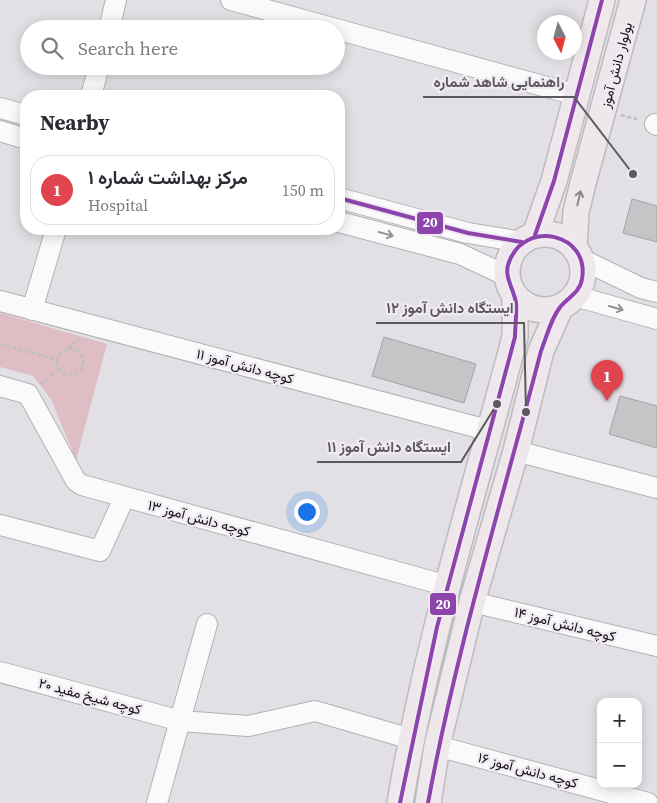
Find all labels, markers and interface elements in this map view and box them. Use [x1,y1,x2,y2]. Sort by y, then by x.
north arrow [537,15,582,60]
search box [20,20,345,75]
street label: بولوار دانش آموز [595,20,637,111]
icon: search [38,34,66,62]
text: Search here [78,35,178,61]
callout: راهنمایی شاهد شماره [423,67,574,97]
text: راهنمایی شاهد شماره [434,71,564,92]
text: Nearby [40,108,110,137]
text: مرکز بهداشت شماره ۱ [88,164,248,190]
text: 1 [53,179,61,201]
text: 150 m [282,179,324,201]
one-way arrow [575,191,584,207]
text: Hospital [88,194,148,216]
line badge: 20 [416,211,444,235]
text: 20 [422,212,438,232]
one-way arrow [377,230,393,239]
callout: ایستگاه دانش آموز ۱۲ [376,293,524,323]
text: ایستگاه دانش آموز ۱۲ [386,297,514,318]
one-way arrow [607,304,623,314]
street label: کوچه دانش آموز ۱۱ [194,343,296,389]
pin: 1 [591,360,623,401]
callout: ایستگاه دانش آموز ۱۱ [317,432,461,462]
text: ایستگاه دانش آموز ۱۱ [327,436,451,457]
street label: کوچه دانش آموز ۱۳ [146,495,252,541]
your location [294,499,320,525]
line badge: 20 [429,592,457,616]
text: 20 [435,594,451,614]
street label: کوچه دانش آموز ۱۴ [512,602,618,646]
street label: کوچه شیخ مفید ۲۰ [36,673,144,720]
map controls [597,698,642,788]
button: + [597,698,642,743]
button: − [597,743,642,788]
street label: کوچه دانش آموز ۱۶ [476,747,580,793]

